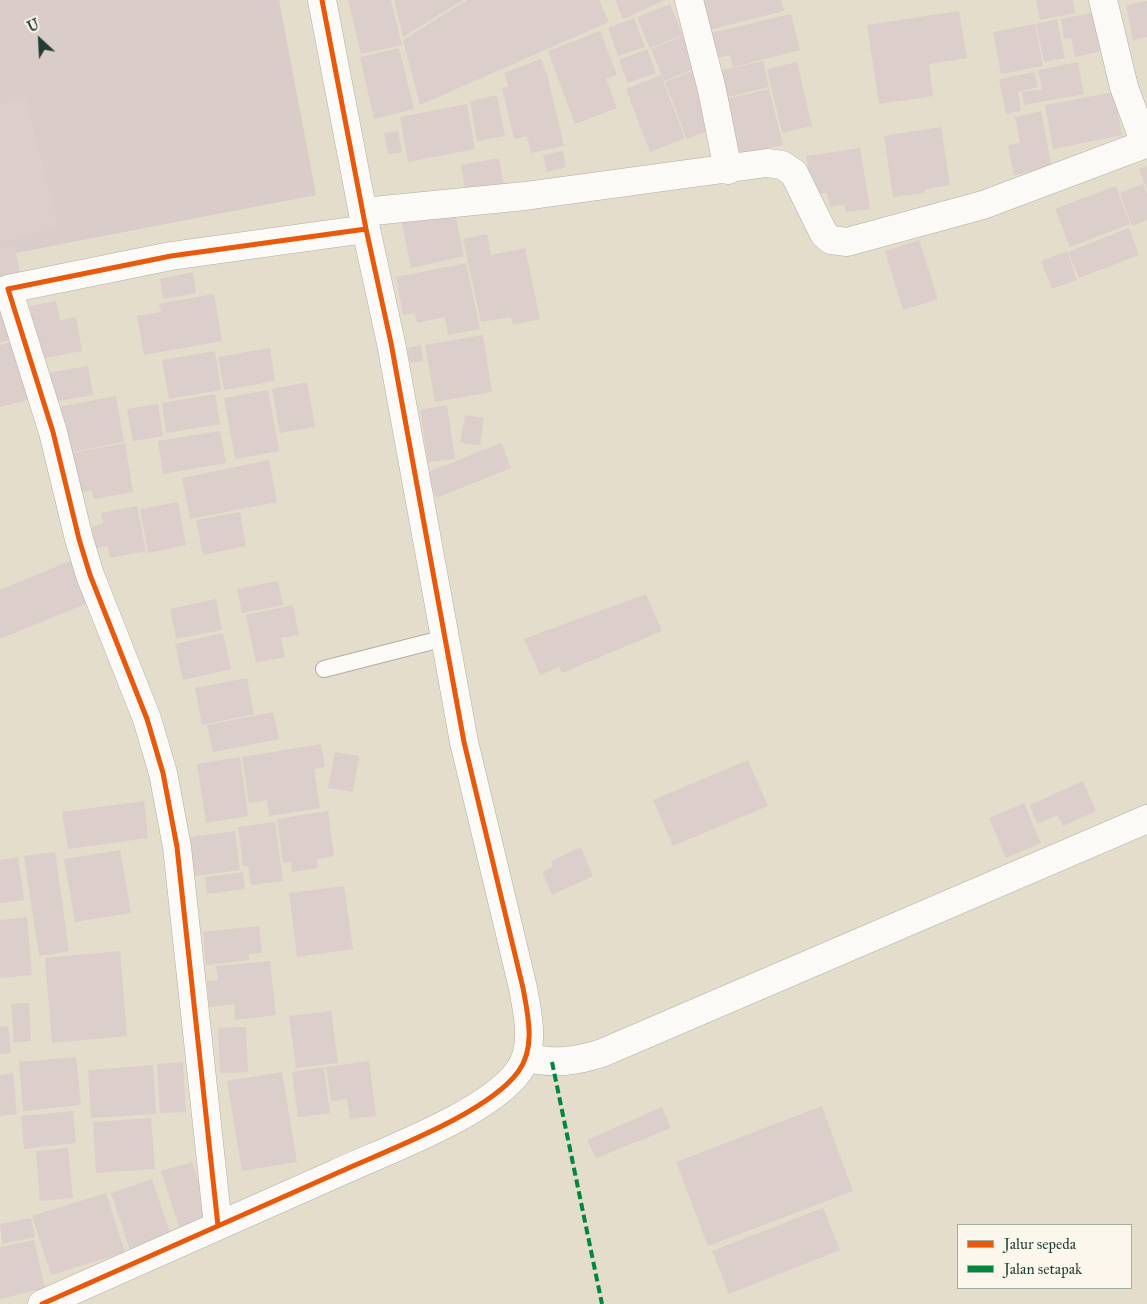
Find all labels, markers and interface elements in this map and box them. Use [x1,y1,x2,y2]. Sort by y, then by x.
north arrow [15,15,65,65]
text: U [25,16,42,36]
legend [957,1224,1132,1289]
text: Jalur sepeda [1004,1235,1076,1253]
text: Jalan setapak [1004,1260,1082,1278]

